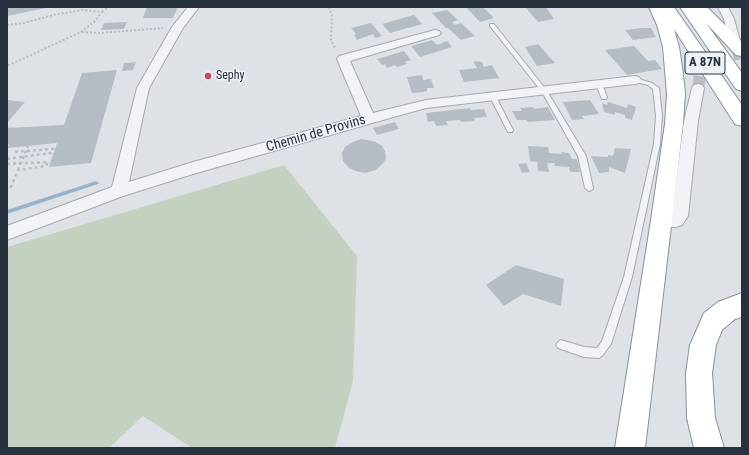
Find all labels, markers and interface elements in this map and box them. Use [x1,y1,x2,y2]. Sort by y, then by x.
road number: A 87N [685,52,725,74]
place label: Sephy [216,69,245,83]
marker: Sephy [203,71,213,81]
street label: Chemin de Provins [264,112,368,156]

